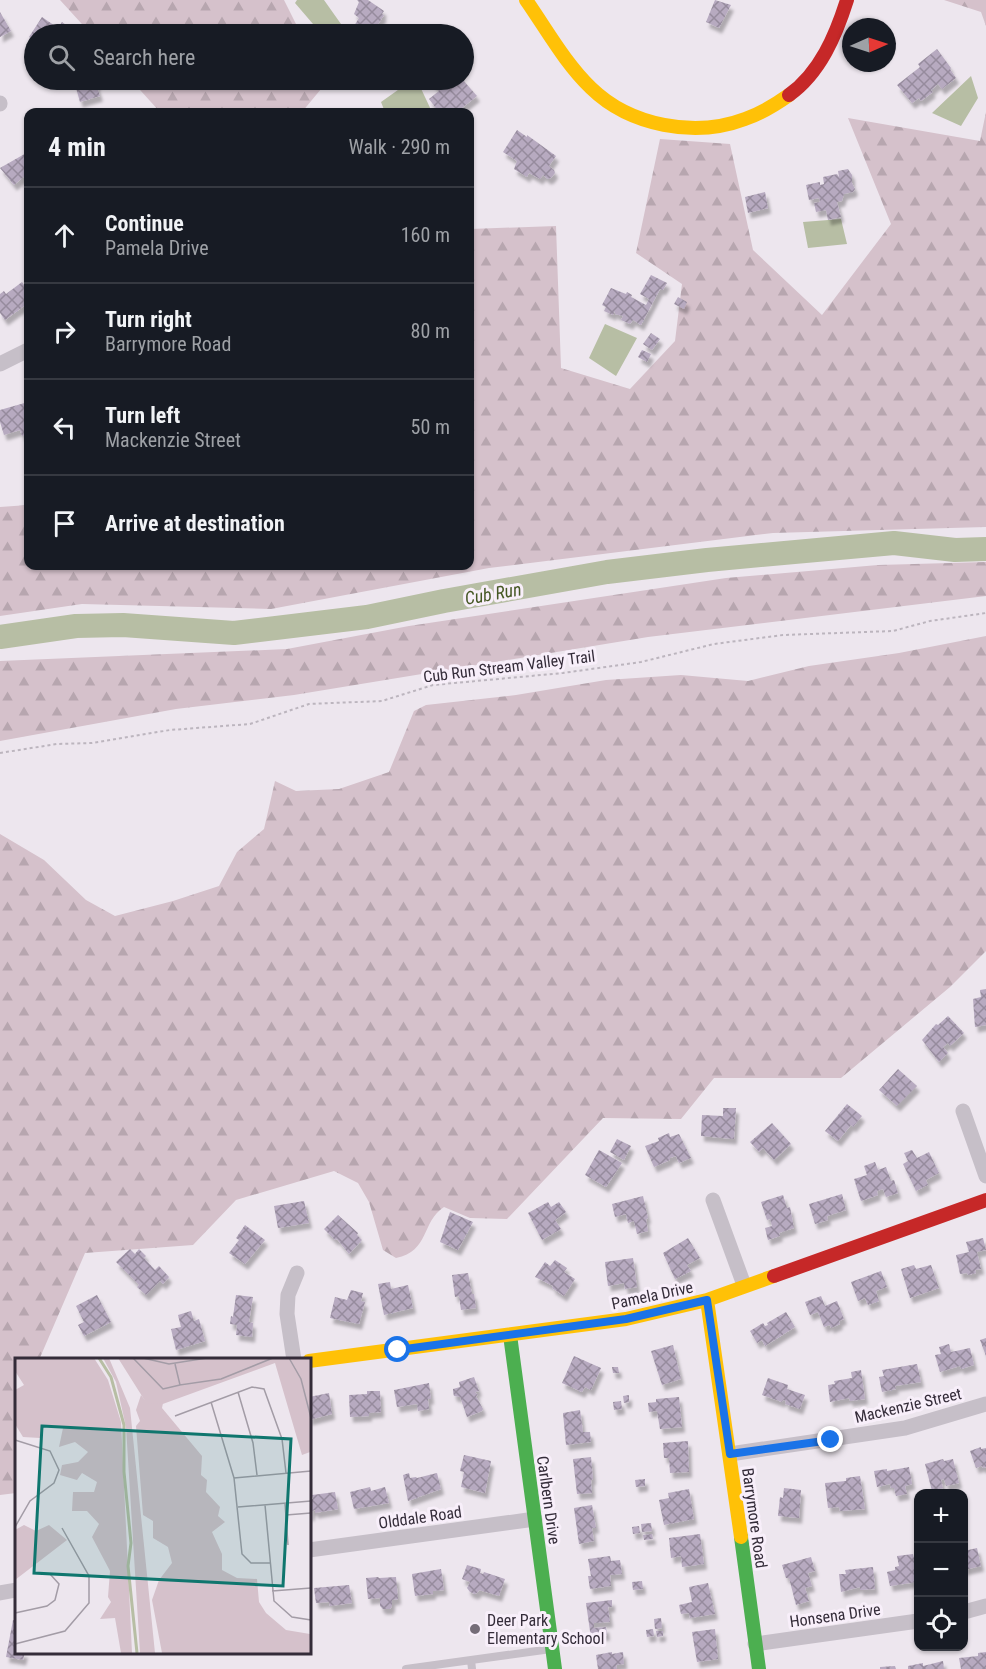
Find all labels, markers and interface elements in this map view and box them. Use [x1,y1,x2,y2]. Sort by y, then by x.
north arrow [842,18,896,72]
search box [24,24,474,90]
icon: search [45,41,78,74]
text: Search here [93,45,195,70]
text: 4 min [48,132,106,162]
text: Walk · 290 m [349,135,450,159]
text: Continue [105,211,184,236]
icon: ahead [48,219,81,252]
text: 160 m [401,223,450,247]
text: Pamela Drive [105,236,209,260]
text: Turn right [105,307,192,332]
icon: right [48,315,81,348]
text: 80 m [411,319,450,343]
text: Barrymore Road [105,332,231,356]
text: Turn left [105,403,180,428]
icon: left [48,411,81,444]
text: 50 m [411,415,450,439]
text: Mackenzie Street [105,428,241,452]
icon: arrive [48,507,81,540]
text: Arrive at destination [105,511,285,536]
water label: Cub Run [463,578,523,609]
street label: Cub Run Stream Valley Trail [422,647,596,686]
street label: Pamela Drive [610,1278,695,1313]
route start [384,1336,410,1362]
inset map [15,1358,310,1654]
street label: Mackenzie Street [853,1384,964,1427]
route end [817,1426,843,1452]
street label: Carlbern Drive [533,1455,564,1545]
street label: Barrymore Road [738,1467,771,1569]
map controls [914,1489,968,1651]
button: + [914,1489,968,1543]
street label: Olddale Road [377,1502,463,1533]
button: − [914,1543,968,1597]
button: locate [914,1597,968,1651]
street label: Honsena Drive [788,1600,882,1631]
place label: Deer Park Elementary School [487,1611,604,1648]
marker: Deer Park Elementary School [468,1622,482,1636]

